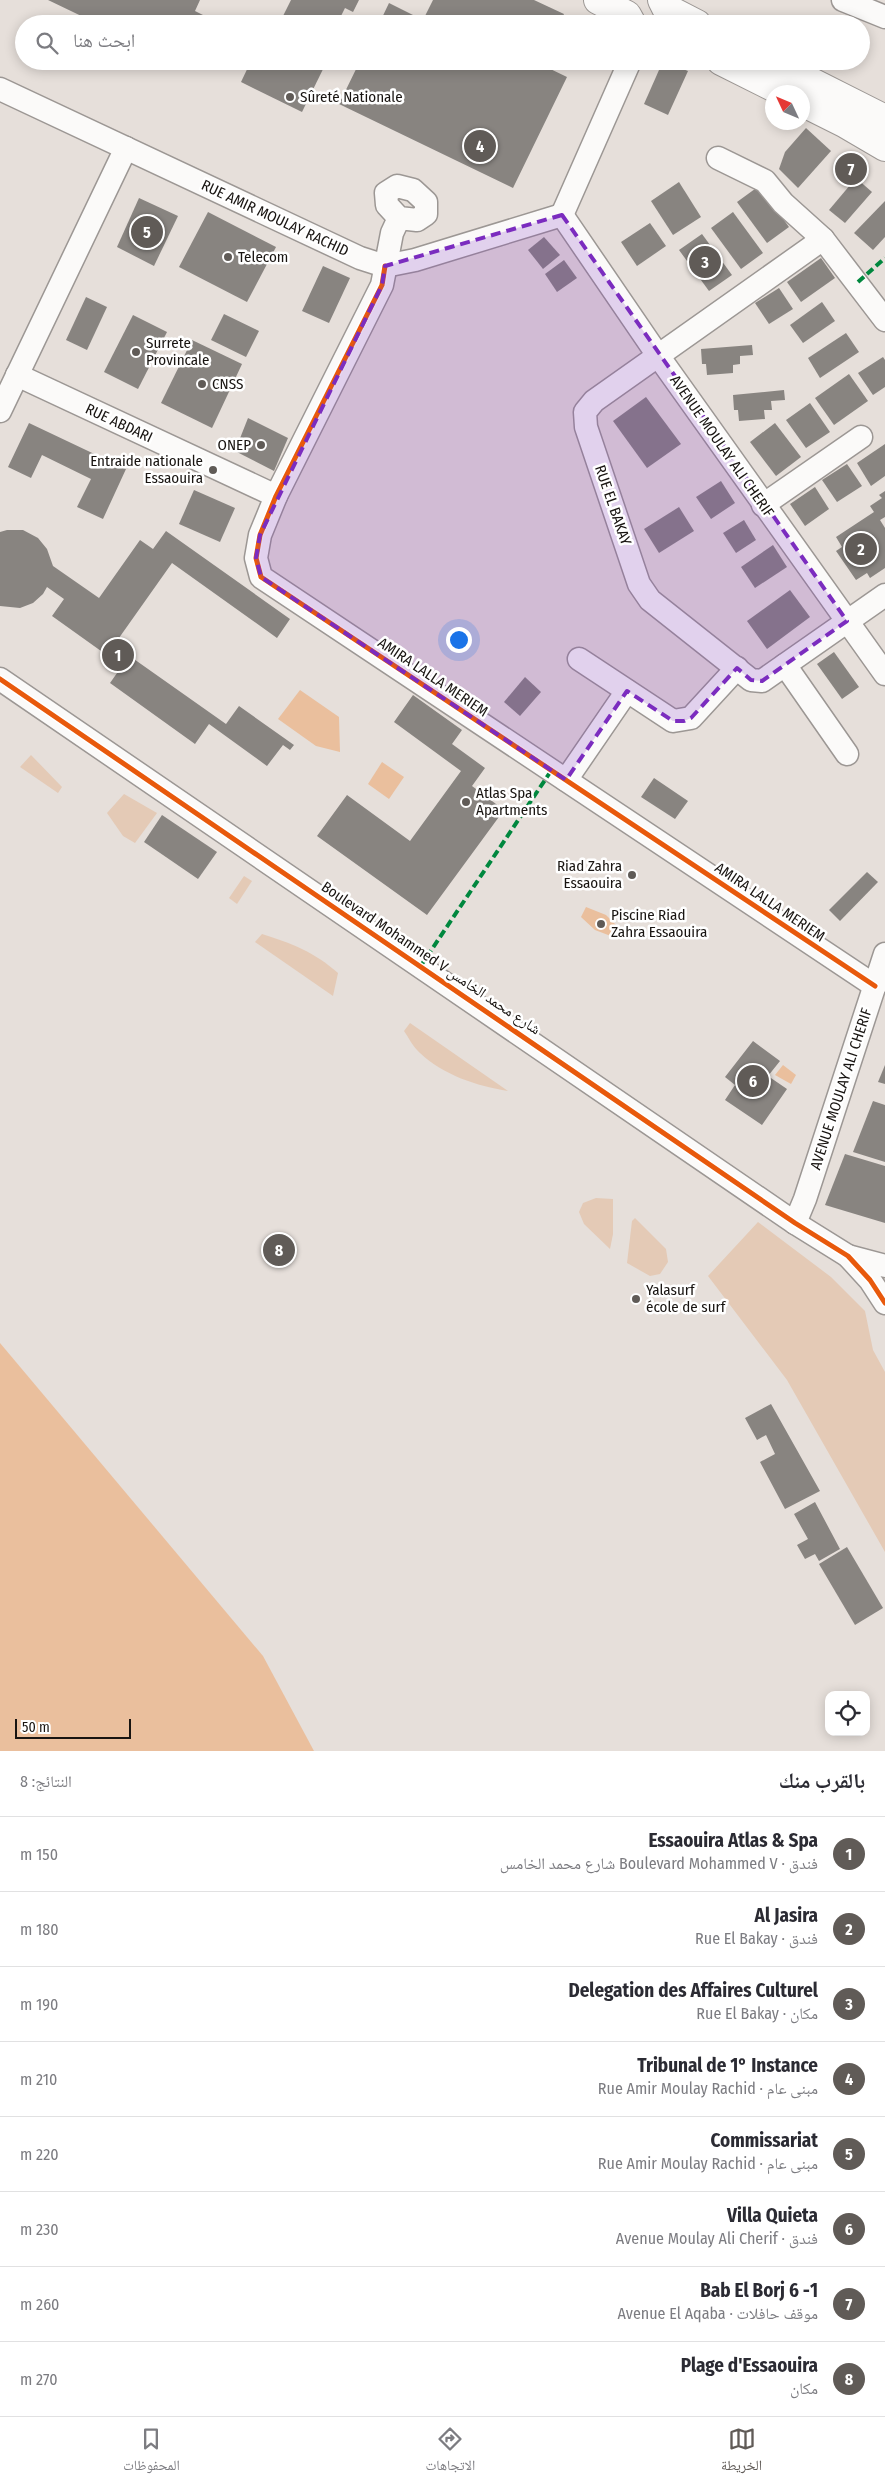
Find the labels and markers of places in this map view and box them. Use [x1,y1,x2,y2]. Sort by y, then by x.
place label: Sûreté Nationale [300,88,403,106]
marker: Sûreté Nationale [284,91,296,103]
pin: 4 [464,127,496,165]
pin: 7 [835,150,867,188]
pin: 5 [131,213,163,251]
pin: 3 [689,243,721,281]
place label: Telecom [238,248,288,266]
marker: Telecom [222,251,234,263]
place label: Surrete Provincale [146,334,209,369]
marker: Surrete Provincale [130,346,142,358]
place label: CNSS [212,375,243,393]
marker: CNSS [196,378,208,390]
place label: ONEP [218,436,251,454]
marker: ONEP [255,439,267,451]
place label: Entraide nationale Essaouira [90,452,203,487]
marker: Entraide nationale Essaouira [207,464,219,476]
pin: 2 [845,530,877,568]
pin: 1 [102,636,134,674]
place label: Atlas Spa Apartments [476,784,547,819]
marker: Atlas Spa Apartments [460,796,472,808]
place label: Riad Zahra Essaouira [557,857,622,892]
marker: Riad Zahra Essaouira [626,869,638,881]
place label: Piscine Riad Zahra Essaouira [611,906,707,941]
marker: Piscine Riad Zahra Essaouira [595,918,607,930]
pin: 6 [737,1062,769,1100]
pin: 8 [263,1231,295,1269]
place label: Yalasurf école de surf [646,1281,727,1316]
marker: Yalasurf école de surf [630,1293,642,1305]

